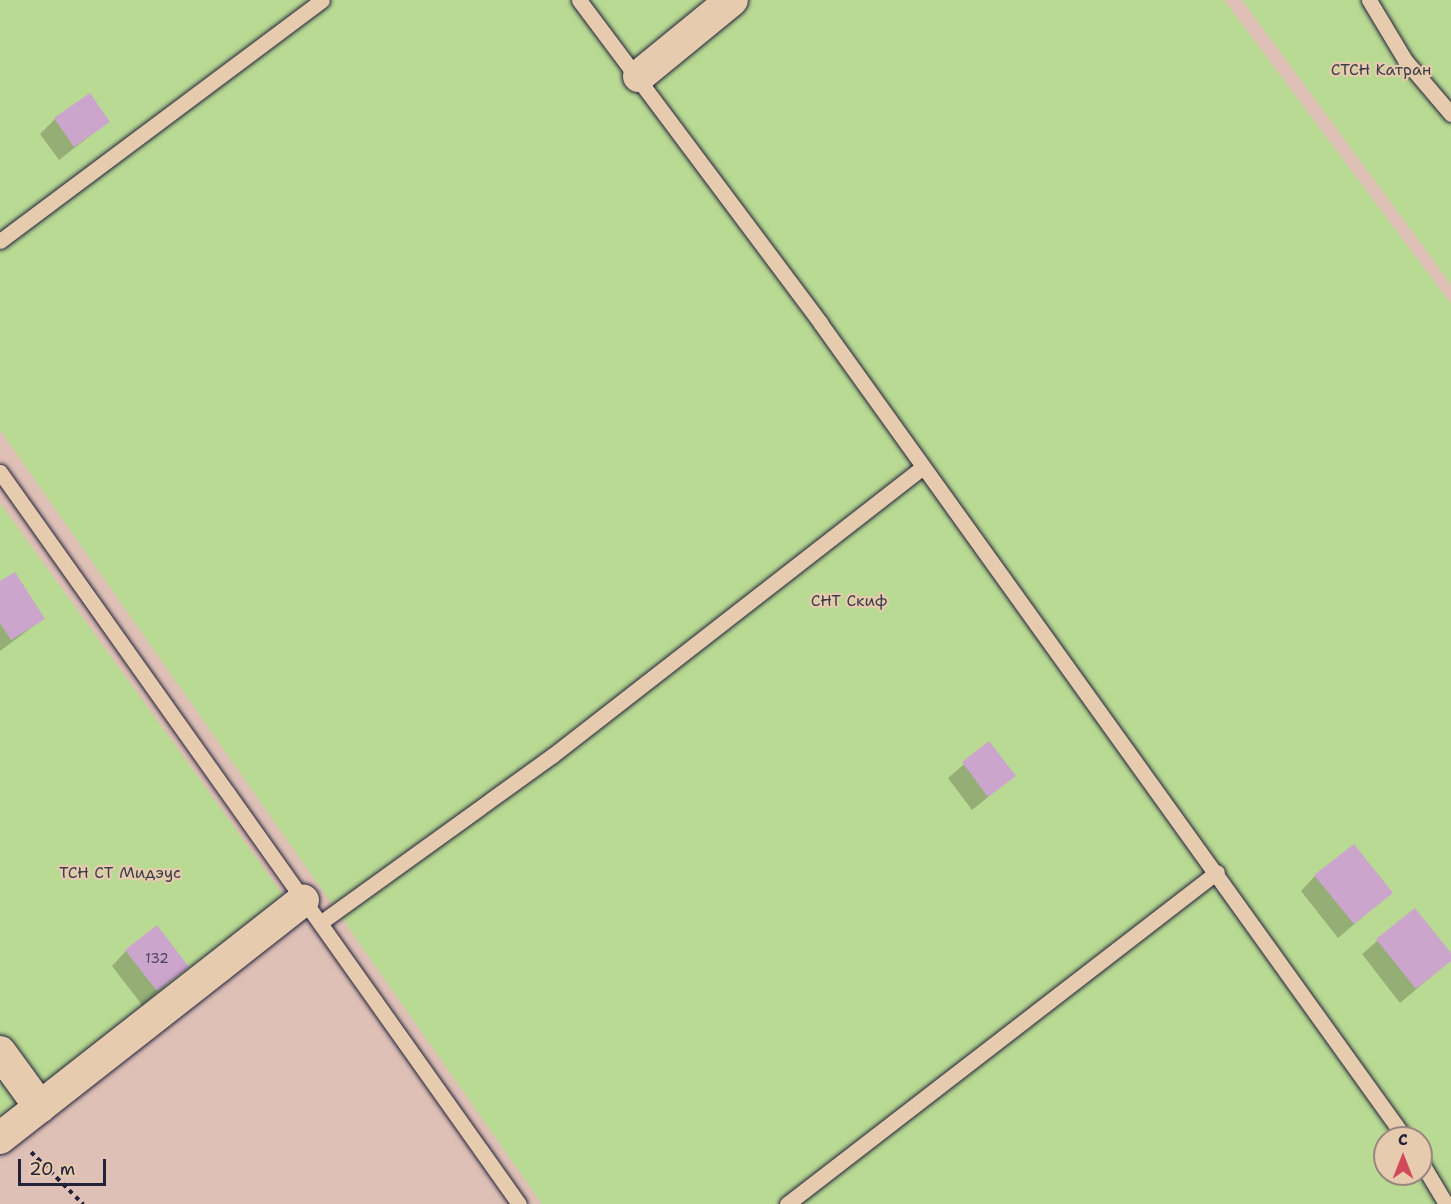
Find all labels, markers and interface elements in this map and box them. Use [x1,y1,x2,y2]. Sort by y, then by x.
park label: СТСН Катран [1331,60,1431,80]
park label: СНТ Скиф [811,591,887,611]
park label: ТСН СТ Мидэус [59,863,181,883]
house number: 132 [145,950,169,966]
north arrow [1373,1126,1433,1186]
text: С [1398,1129,1408,1150]
scale bar [21,1147,110,1185]
text: 20 m [29,1157,75,1181]

